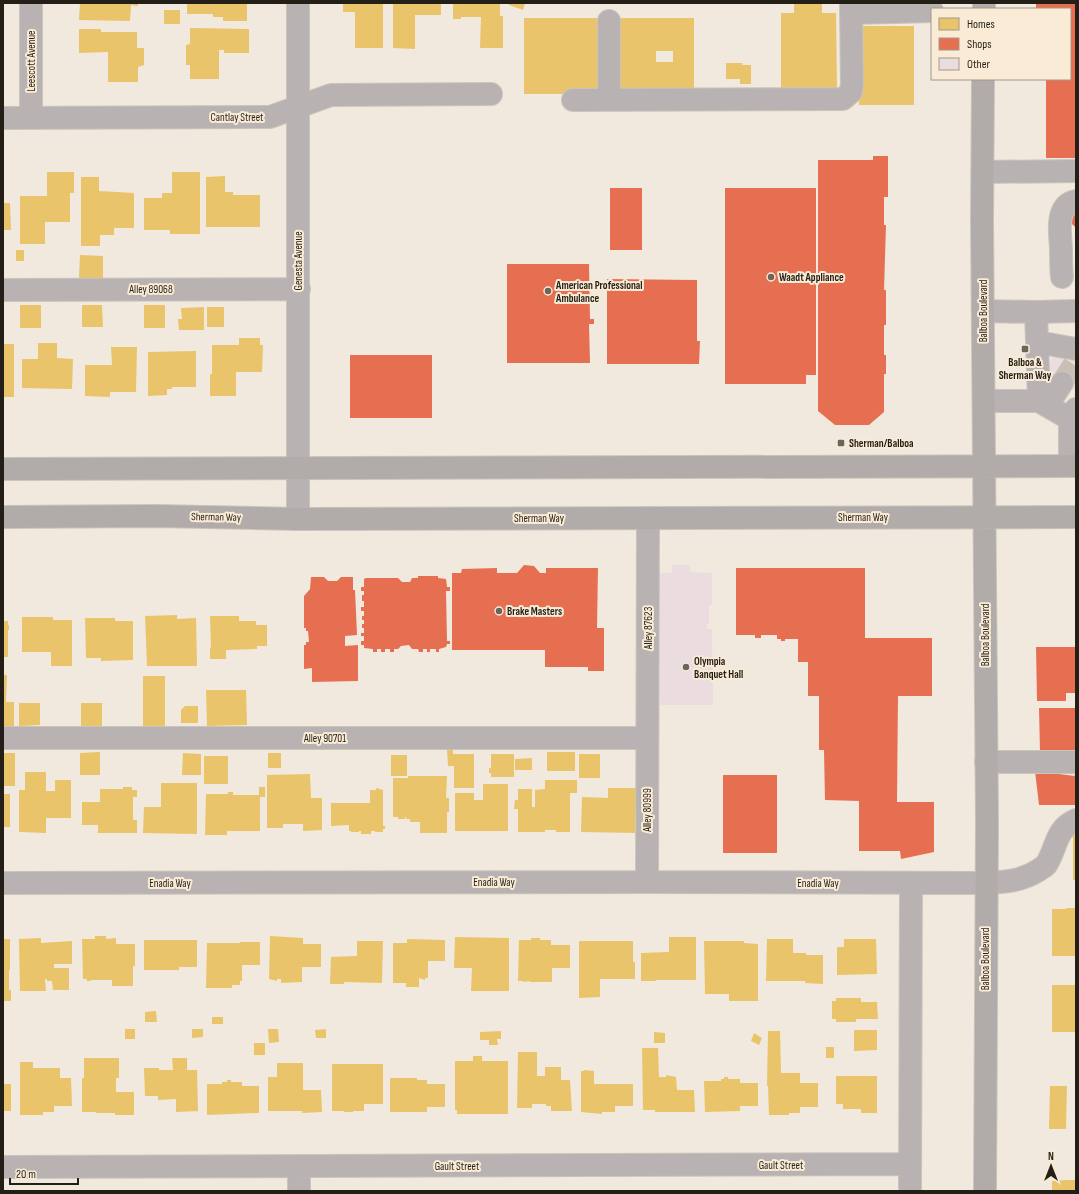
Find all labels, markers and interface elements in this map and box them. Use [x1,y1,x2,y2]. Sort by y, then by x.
legend [931,8,1071,80]
text: Homes [967,17,995,32]
street label: Leescott Avenue [25,30,38,92]
text: Shops [967,37,992,52]
text: Other [967,57,991,72]
street label: Cantlay Street [211,111,264,124]
street label: Genesta Avenue [292,231,305,291]
place label: Waadt Appliance [779,271,844,284]
marker: Waadt Appliance [766,272,776,282]
place label: American Professional Ambulance [555,279,643,305]
street label: Balboa Boulevard [977,279,990,342]
street label: Alley 89068 [128,283,173,296]
marker: American Professional Ambulance [543,286,553,296]
marker: Balboa & Sherman Way [1020,344,1030,354]
place label: Balboa & Sherman Way [999,356,1052,382]
place label: Sherman/Balboa [849,437,914,450]
marker: Sherman/Balboa [836,438,846,448]
street label: Sherman Way [191,510,242,524]
street label: Sherman Way [838,511,889,524]
street label: Sherman Way [514,512,565,525]
street label: Balboa Boulevard [979,603,992,666]
place label: Brake Masters [507,605,562,618]
marker: Brake Masters [494,606,504,616]
street label: Alley 87623 [642,606,655,650]
place label: Olympia Banquet Hall [694,655,743,681]
marker: Olympia Banquet Hall [681,662,691,672]
street label: Alley 90701 [303,732,346,745]
street label: Alley 80999 [641,788,654,833]
street label: Enadia Way [473,876,515,889]
street label: Enadia Way [149,877,191,890]
street label: Enadia Way [797,877,839,890]
street label: Balboa Boulevard [979,927,992,990]
north arrow [1031,1146,1071,1186]
text: N [1048,1150,1054,1163]
street label: Gault Street [759,1159,804,1172]
scale bar [10,1160,78,1186]
street label: Gault Street [435,1160,480,1173]
text: 20 m [16,1167,36,1182]

